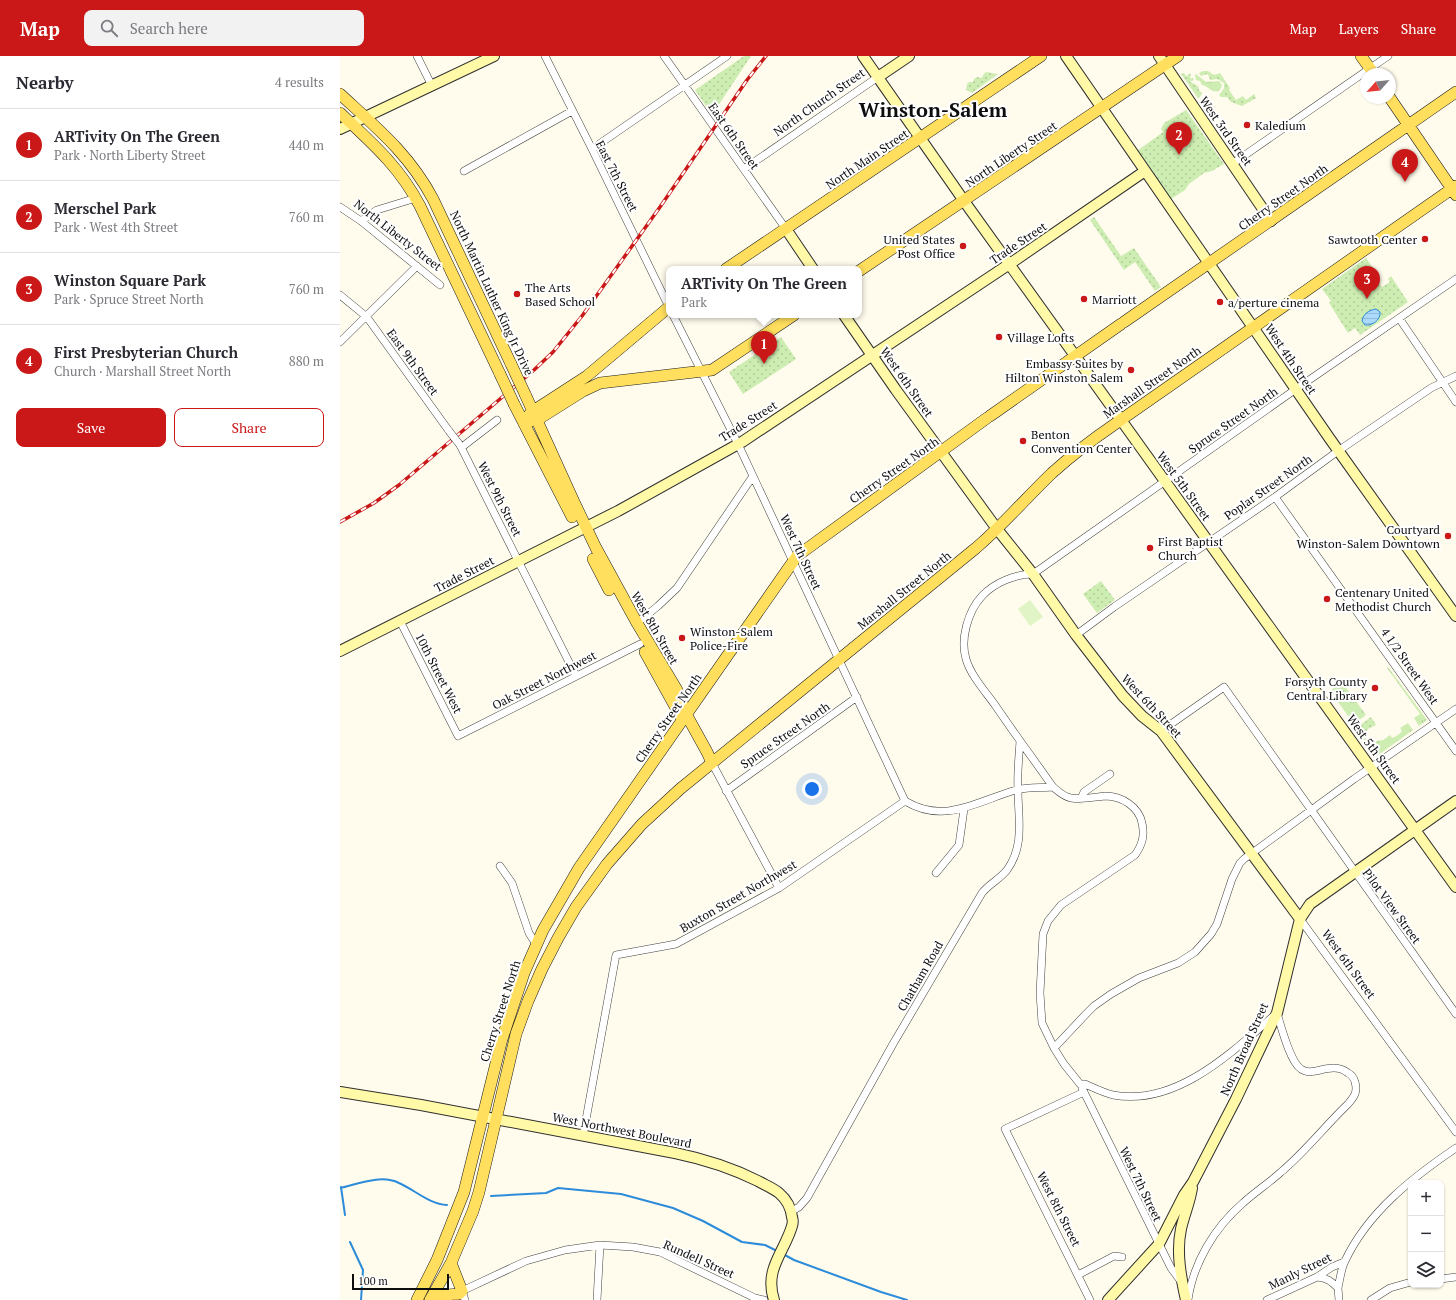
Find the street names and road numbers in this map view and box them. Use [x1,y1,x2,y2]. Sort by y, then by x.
street label: North Church Street [770,64,868,139]
street label: West 3rd Street [1196,93,1256,169]
street label: East 6th Street [705,100,763,173]
street label: North Liberty Street [962,117,1060,190]
street label: North Main Street [823,125,912,192]
street label: East 7th Street [593,138,642,215]
street label: Cherry Street North [1235,161,1331,233]
street label: North Liberty Street [351,196,445,274]
street label: North Martin Luther King Jr Drive [447,208,537,378]
street label: Trade Street [987,218,1050,267]
street label: West 4th Street [1262,321,1320,398]
street label: East 9th Street [384,326,442,399]
street label: Marshall Street North [1100,343,1204,421]
street label: West 6th Street [877,344,937,420]
street label: Spruce Street North [1185,384,1281,456]
street label: Trade Street [716,397,780,445]
street label: Cherry Street North [846,434,942,506]
street label: West 5th Street [1154,448,1214,524]
street label: Poplar Street North [1221,451,1315,523]
street label: West 9th Street [475,459,526,539]
street label: West 7th Street [777,512,825,593]
street label: Marshall Street North [854,548,954,632]
street label: Trade Street [431,552,497,596]
street label: West 8th Street [628,589,682,668]
street label: 4 1/2 Street West [1378,625,1442,708]
street label: 10th Street West [412,630,466,716]
street label: Oak Street Northwest [489,647,599,713]
street label: Cherry Street North [632,670,704,766]
street label: West 6th Street [1119,671,1186,741]
street label: Spruce Street North [737,699,833,771]
street label: West 5th Street [1344,711,1404,787]
street label: Buxton Street Northwest [677,856,800,936]
street label: Pilot View Street [1360,865,1425,947]
street label: West 6th Street [1319,926,1379,1002]
street label: Chatham Road [894,938,946,1014]
street label: Cherry Street North [477,958,523,1064]
street label: North Broad Street [1217,999,1272,1098]
street label: West Northwest Boulevard [551,1109,693,1151]
street label: West 7th Street [1116,1144,1166,1224]
street label: West 8th Street [1034,1169,1085,1249]
street label: Rundell Street [661,1237,737,1282]
street label: Manly Street [1266,1249,1334,1293]

